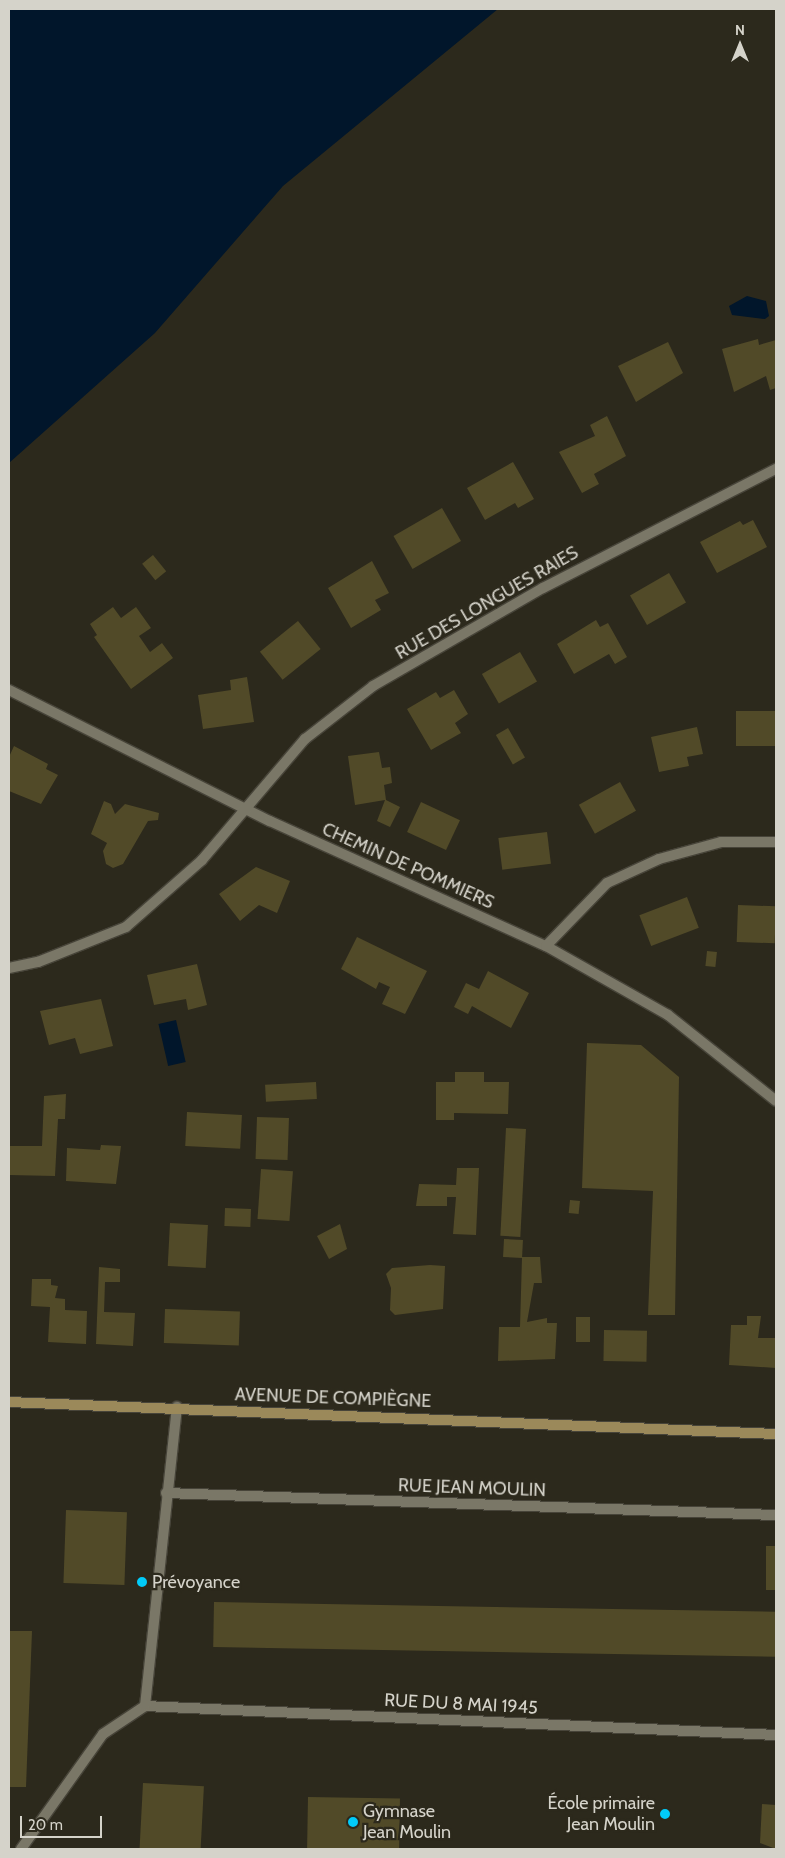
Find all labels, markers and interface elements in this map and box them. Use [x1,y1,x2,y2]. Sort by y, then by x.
north arrow [715,20,765,70]
text: N [735,21,745,39]
street label: RUE DES LONGUES RAIES [392,542,582,664]
street label: CHEMIN DE POMMIERS [319,818,497,914]
street label: AVENUE DE COMPIÈGNE [234,1384,432,1412]
street label: RUE JEAN MOULIN [398,1475,546,1501]
place label: Prévoyance [152,1571,240,1593]
marker: Prévoyance [136,1576,148,1588]
street label: RUE DU 8 MAI 1945 [384,1689,538,1719]
place label: École primaire Jean Moulin [548,1793,655,1836]
place label: Gymnase Jean Moulin [363,1801,451,1844]
scale bar [22,1806,105,1838]
marker: École primaire Jean Moulin [659,1808,671,1820]
text: 20 m [28,1816,63,1834]
marker: Gymnase Jean Moulin [347,1816,359,1828]

